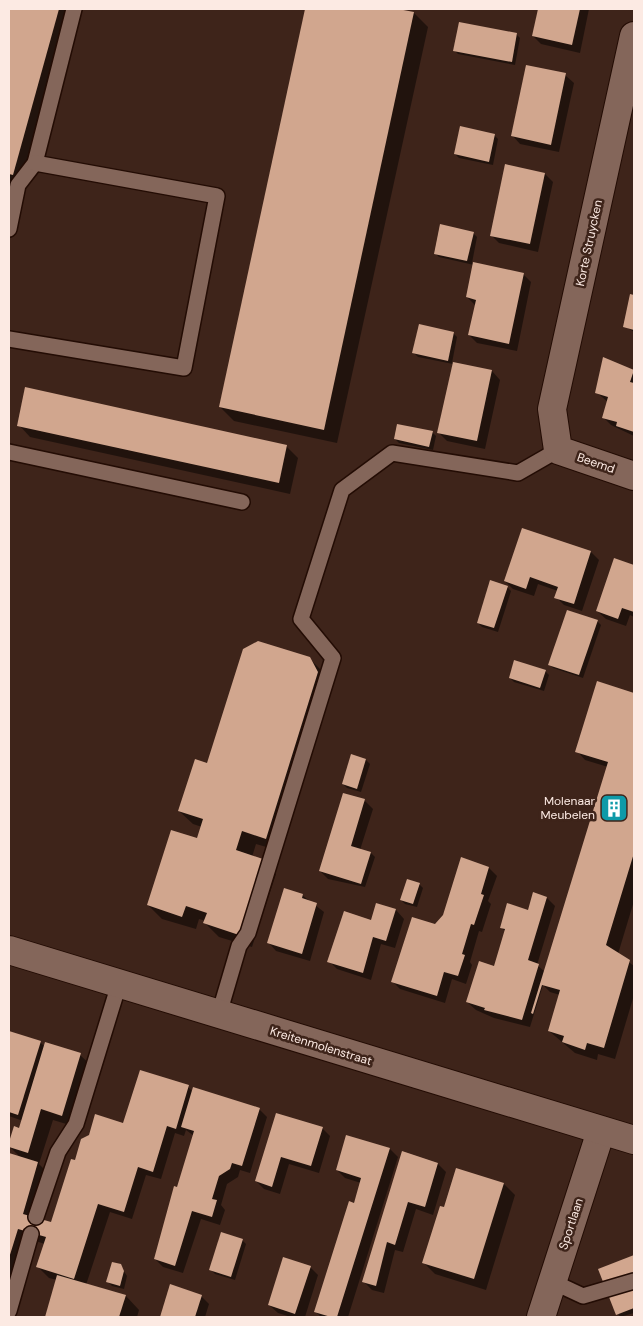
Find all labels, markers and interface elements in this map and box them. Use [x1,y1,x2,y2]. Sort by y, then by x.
street label: Korte Struycken [572,198,606,288]
street label: Beemd [575,449,617,477]
place label: Molenaar Meubelen [541,793,596,823]
building icon: Molenaar Meubelen [599,793,629,823]
street label: Kreitenmolenstraat [268,1023,374,1069]
street label: Sportlaan [555,1196,587,1252]

